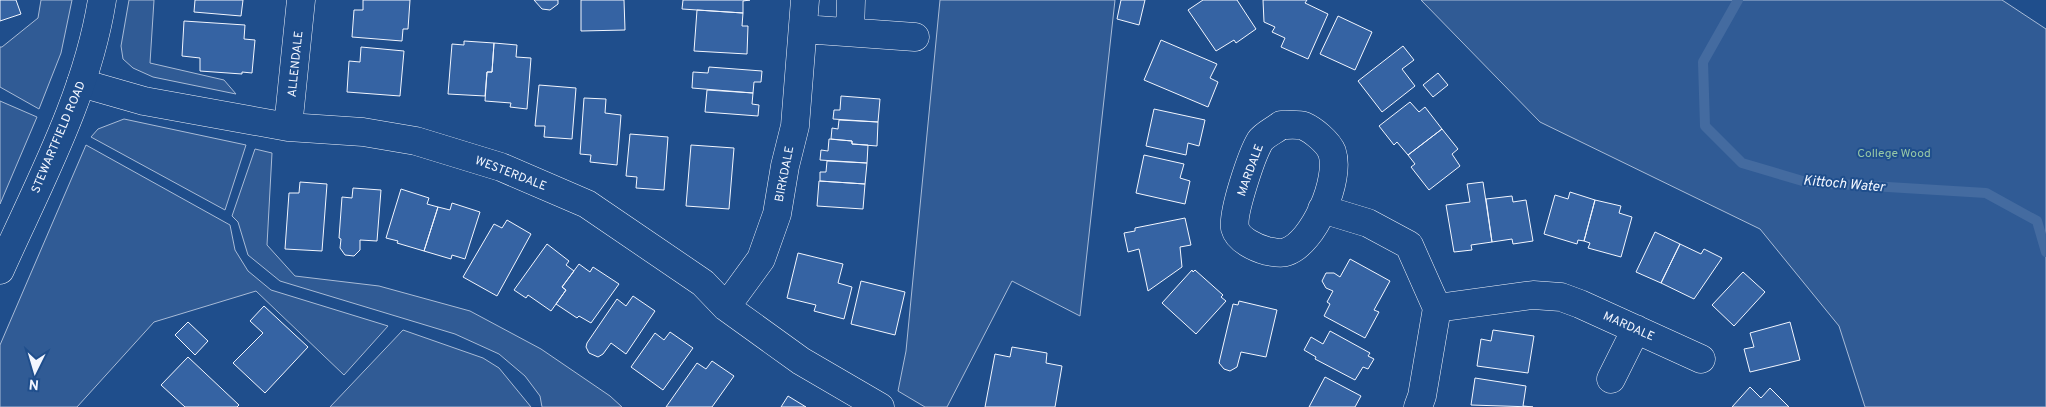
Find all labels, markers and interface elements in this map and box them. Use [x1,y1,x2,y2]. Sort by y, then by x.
street label: ALLENDALE [285,30,307,98]
street label: STEWARTFIELD ROAD [28,79,90,196]
street label: MARDALE [1234,142,1268,199]
street label: BIRKDALE [772,145,798,203]
park label: College Wood [1857,146,1931,162]
street label: WESTERDALE [473,153,549,195]
water label: Kittoch Water [1802,172,1887,197]
street label: MARDALE [1600,308,1657,345]
north arrow [10,347,60,397]
text: N [28,375,40,392]

